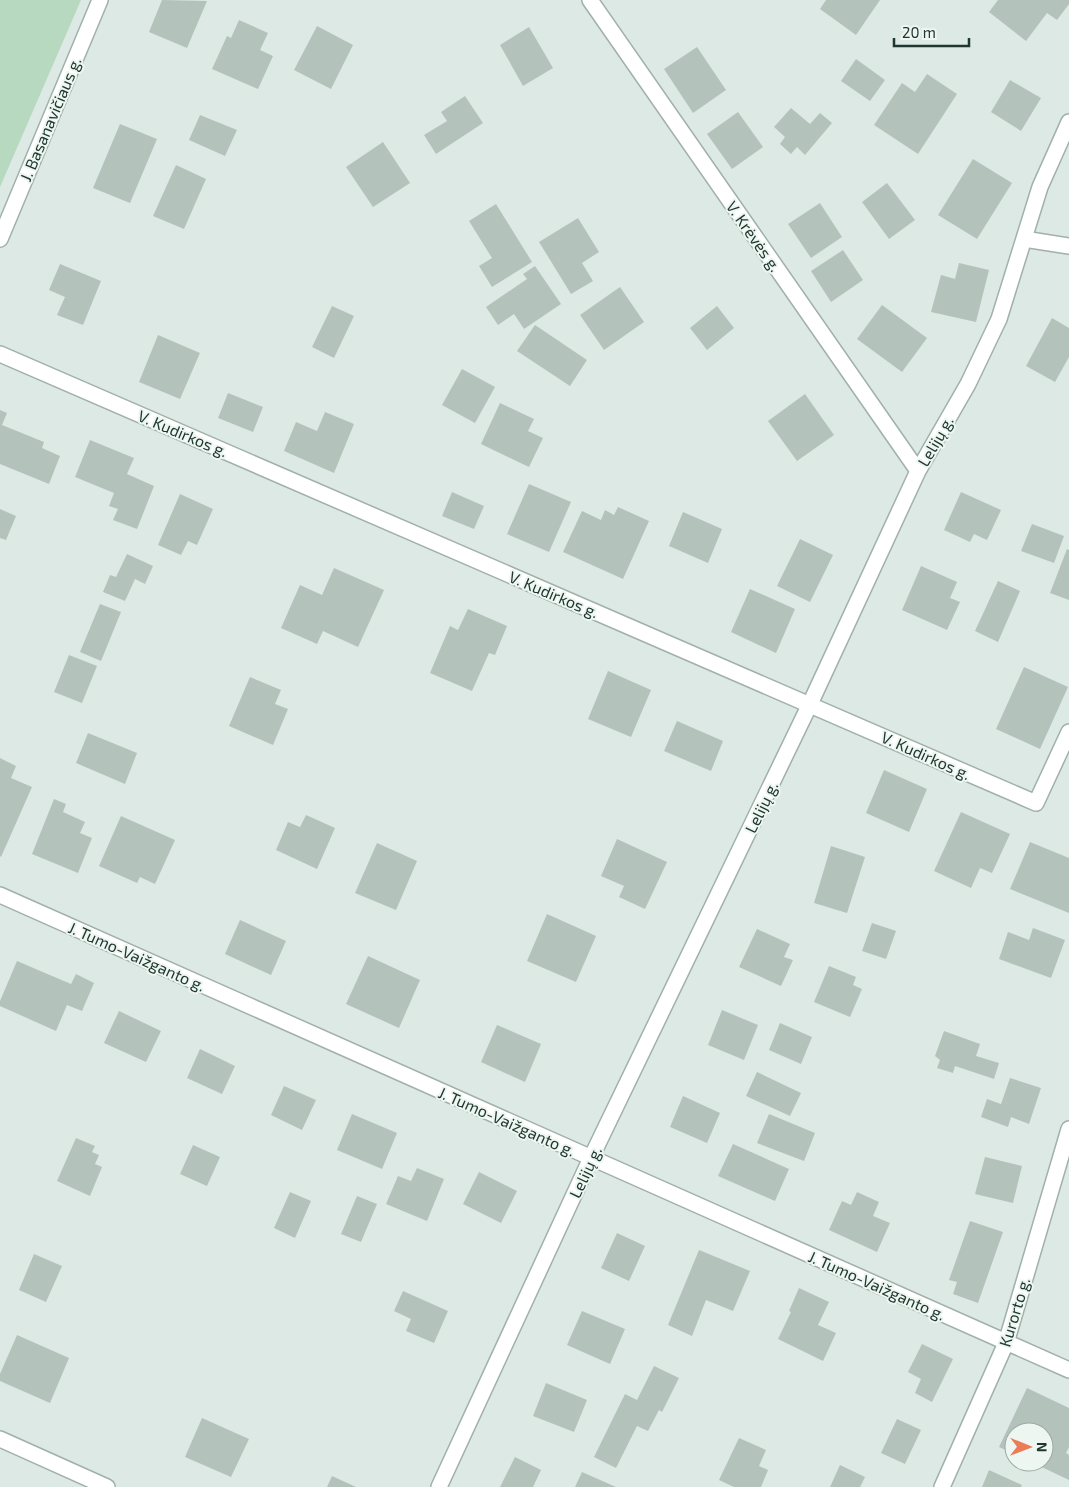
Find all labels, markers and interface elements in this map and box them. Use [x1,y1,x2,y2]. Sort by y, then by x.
scale bar [894,15,969,47]
text: 20 m [902,23,936,41]
street label: J. Basanavičiaus g. [15,54,85,184]
street label: V. Krėvės g. [723,197,785,275]
street label: V. Kudirkos g. [135,406,231,460]
street label: Lelijų g. [913,413,958,470]
street label: V. Kudirkos g. [506,567,602,621]
street label: V. Kudirkos g. [878,727,974,783]
street label: Lelijų g. [740,778,782,836]
street label: J. Tumo-Vaižganto g. [66,917,208,995]
street label: J. Tumo-Vaižganto g. [436,1082,578,1160]
street label: Lelijų g. [565,1143,606,1201]
street label: J. Tumo-Vaižganto g. [806,1246,948,1324]
street label: Kurorto g. [994,1275,1034,1349]
north arrow [1004,1422,1054,1472]
text: N [1034,1442,1051,1452]

